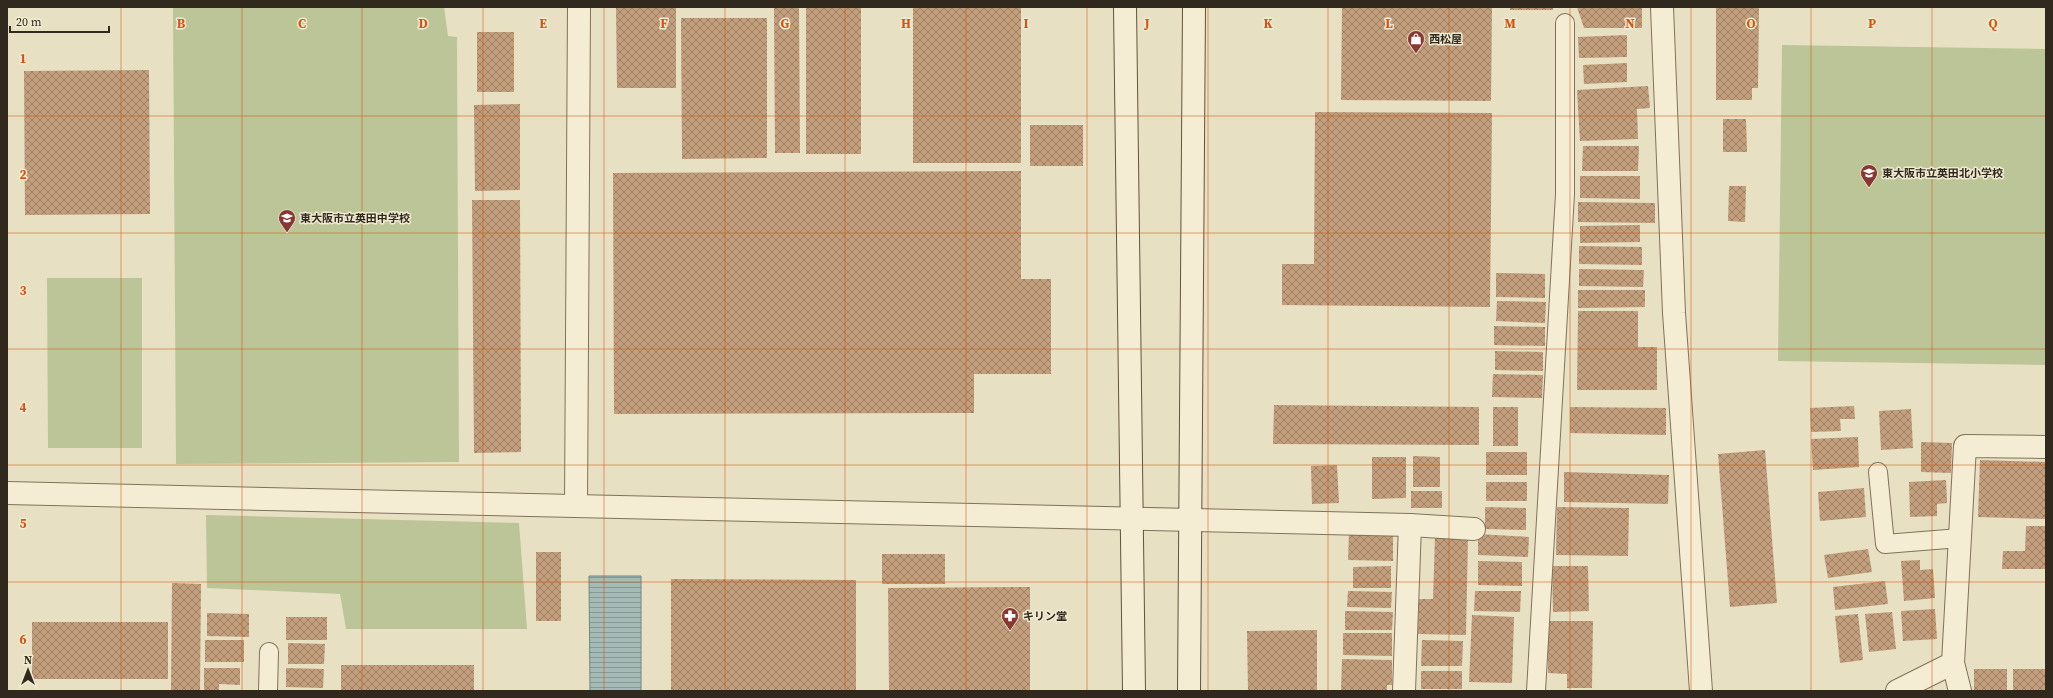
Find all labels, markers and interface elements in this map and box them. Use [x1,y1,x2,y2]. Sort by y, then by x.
scale bar [10,8,109,34]
text: 20 m [16,14,42,30]
text: B [177,15,186,32]
text: C [298,15,306,32]
text: D [418,15,428,32]
text: E [539,15,547,32]
text: F [660,15,668,32]
text: G [781,15,790,32]
text: H [901,15,911,32]
text: I [1023,15,1029,32]
text: J [1143,15,1150,32]
text: K [1263,15,1273,32]
text: L [1385,15,1393,32]
text: M [1504,15,1516,32]
text: N [1625,15,1635,32]
text: O [1746,15,1756,32]
text: P [1868,15,1876,32]
text: Q [1988,15,1998,32]
shop icon: 西松屋 [1406,29,1426,54]
place label: 西松屋 [1429,32,1462,47]
text: 1 [19,50,27,67]
school or university icon: 東大阪市立英田北小学校 [1859,163,1879,188]
text: 2 [19,166,27,183]
place label: 東大阪市立英田北小学校 [1882,166,2003,181]
school or university icon: 東大阪市立英田中学校 [277,208,297,233]
place label: 東大阪市立英田中学校 [300,211,410,226]
text: 3 [19,282,27,299]
text: 4 [19,399,27,416]
text: 5 [19,515,27,532]
pharmacy icon: キリン堂 [1000,606,1020,631]
place label: キリン堂 [1023,609,1067,624]
text: 6 [19,631,27,648]
north arrow [8,650,48,690]
text: N [24,653,32,668]

